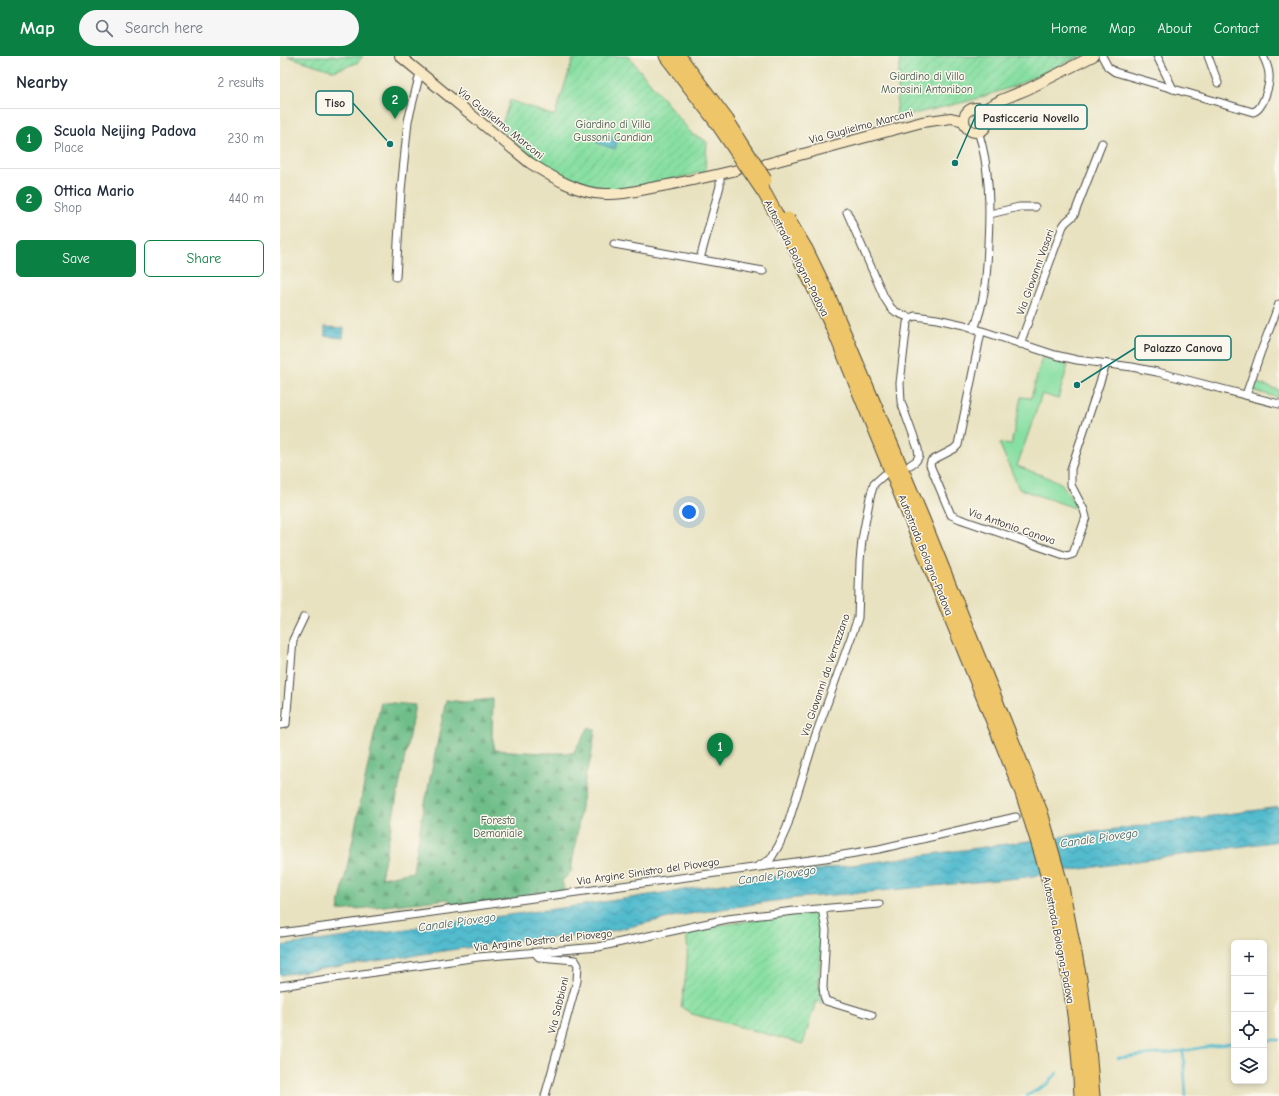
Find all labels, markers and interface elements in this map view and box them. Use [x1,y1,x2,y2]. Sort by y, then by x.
search box [79,10,359,46]
text: Map [20,17,55,39]
icon: search [93,17,115,39]
text: Search here [125,19,203,37]
text: Home [1051,20,1087,37]
text: Map [1109,20,1135,37]
text: About [1157,20,1192,37]
text: Contact [1214,20,1259,37]
park label: Giardino di Villa Morosini Antonibon [881,70,973,96]
text: Nearby [16,73,67,92]
text: 2 results [217,75,264,90]
street label: Via Guglielmo Marconi [455,85,546,162]
pin: 2 [382,86,408,119]
callout: Tiso [316,91,353,115]
text: Tiso [325,96,345,110]
callout: Pasticceria Novello [975,105,1087,129]
street label: Via Guglielmo Marconi [808,106,915,147]
text: Pasticceria Novello [983,111,1079,125]
park label: Giardino di Villa Gussoni Candian [573,118,653,144]
text: Scuola Neijing Padova [54,122,197,140]
text: 1 [26,131,32,146]
text: 230 m [228,131,264,146]
text: Place [54,140,84,155]
text: Ottica Mario [54,182,134,200]
text: 2 [26,191,32,206]
text: 440 m [228,191,264,206]
street label: Autostrada Bologna-Padova [761,198,832,319]
text: Shop [54,200,82,215]
street label: Via Giovanni Vasari [1014,228,1057,317]
button: Save [16,240,136,277]
button: Share [144,240,264,277]
callout: Palazzo Canova [1135,336,1231,360]
text: Palazzo Canova [1143,341,1223,355]
street label: Autostrada Bologna-Padova [895,493,956,617]
your location [679,502,699,522]
street label: Via Antonio Canova [967,505,1057,547]
street label: Via Giovanni da Verrazzano [798,612,853,738]
pin: 1 [707,733,733,766]
park label: Foresta Demaniale [473,814,523,840]
water label: Canale Piovego [1059,826,1139,850]
street label: Via Argine Sinistro del Piovego [576,855,720,888]
water label: Canale Piovego [737,863,817,887]
street label: Autostrada Bologna-Padova [1040,875,1077,1005]
water label: Canale Piovego [417,910,497,934]
street label: Via Argine Destro del Piovego [473,927,613,954]
map controls [1231,940,1267,1084]
button: + [1231,940,1267,976]
street label: Via Sabbioni [545,975,572,1035]
button: − [1231,976,1267,1012]
button: locate [1231,1012,1267,1048]
button: layers [1231,1048,1267,1084]

